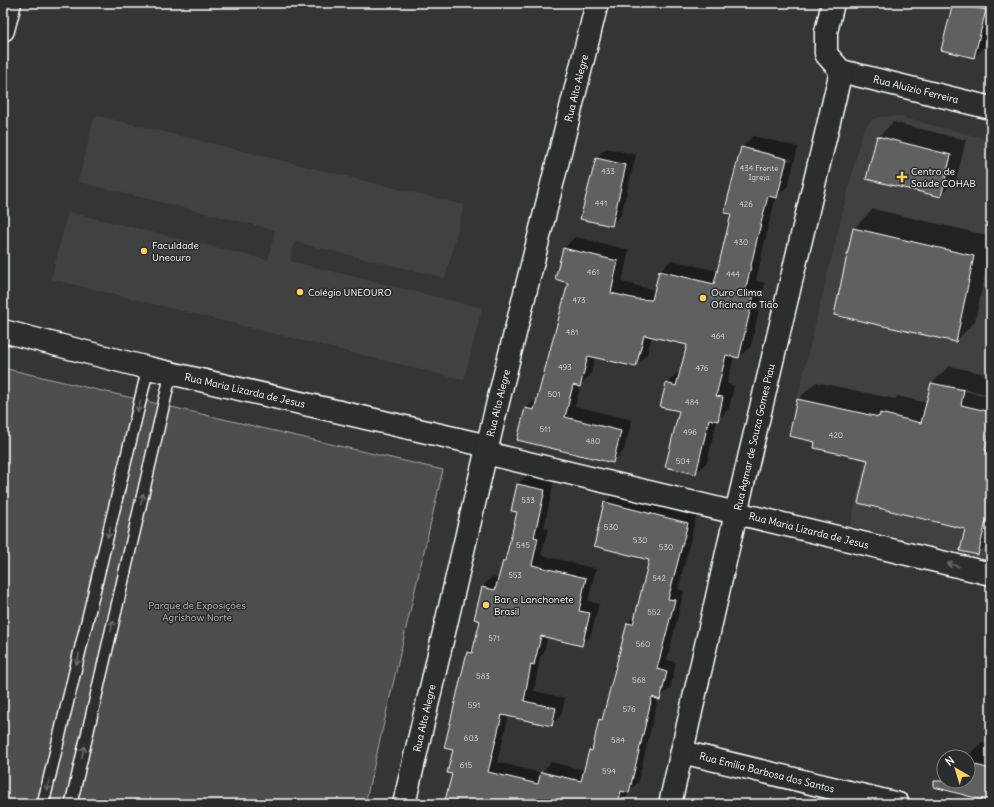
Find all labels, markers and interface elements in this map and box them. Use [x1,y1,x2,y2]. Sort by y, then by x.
street label: Rua Alto Alegre [562,53,591,123]
street label: Rua Aluizio Ferreira [872,73,960,106]
house number: 434 Frente Igreja [740,163,778,182]
place label: Centro de Saúde COHAB [911,165,976,190]
house number: 433 [601,166,615,176]
marker: Centro de Saúde COHAB [896,171,908,183]
house number: 441 [595,198,607,208]
house number: 426 [739,199,753,209]
house number: 430 [734,237,748,247]
place label: Faculdade Uneouro [152,239,199,264]
marker: Faculdade Uneouro [139,246,149,256]
house number: 461 [587,267,599,277]
house number: 444 [726,269,740,279]
place label: Colégio UNEOURO [308,286,392,299]
place label: Ouro Clima Oficina do Tião [711,286,778,311]
marker: Colégio UNEOURO [295,287,305,297]
marker: Ouro Clima Oficina do Tião [698,293,708,303]
house number: 473 [572,295,586,305]
house number: 481 [566,327,578,337]
house number: 464 [711,331,725,341]
house number: 493 [558,362,572,372]
street label: Rua Agmar de Souza Gomes Piau [731,362,778,512]
house number: 476 [696,363,709,373]
street label: Rua Alto Alegre [484,368,513,438]
street label: Rua Maria Lizarda de Jesus [183,370,307,411]
house number: 501 [547,389,561,399]
house number: 484 [685,397,699,407]
one-way arrow [135,399,142,412]
house number: 511 [540,424,550,434]
house number: 496 [683,427,697,437]
house number: 420 [829,430,843,440]
house number: 480 [586,436,600,446]
house number: 504 [676,456,691,466]
one-way arrow [138,493,146,506]
house number: 533 [521,495,535,505]
street label: Rua Maria Lizarda de Jesus [747,509,871,552]
house number: 530 [604,522,618,532]
one-way arrow [104,525,112,538]
house number: 530 [633,535,647,545]
house number: 545 [516,540,530,550]
house number: 530 [659,542,673,552]
one-way arrow [947,561,960,569]
house number: 553 [508,570,522,580]
house number: 542 [652,573,666,583]
place label: Bar e Lanchonete Brasil [494,593,574,618]
park label: Parque de Exposições Agrishow Norte [148,599,246,624]
marker: Bar e Lanchonete Brasil [481,600,491,610]
house number: 552 [647,607,661,617]
one-way arrow [109,619,117,632]
house number: 571 [488,633,500,643]
house number: 560 [636,639,650,649]
one-way arrow [74,652,82,665]
house number: 583 [476,671,490,681]
house number: 568 [632,675,646,685]
street label: Rua Alto Alegre [410,683,439,753]
house number: 591 [468,700,480,710]
house number: 576 [622,704,636,714]
house number: 603 [464,733,479,743]
house number: 584 [611,735,625,745]
one-way arrow [80,746,88,759]
street label: Rua Emília Barbosa dos Santos [698,749,836,796]
north arrow [936,749,976,789]
text: N [943,753,957,769]
house number: 615 [460,760,473,770]
house number: 594 [602,766,616,776]
one-way arrow [44,778,51,791]

